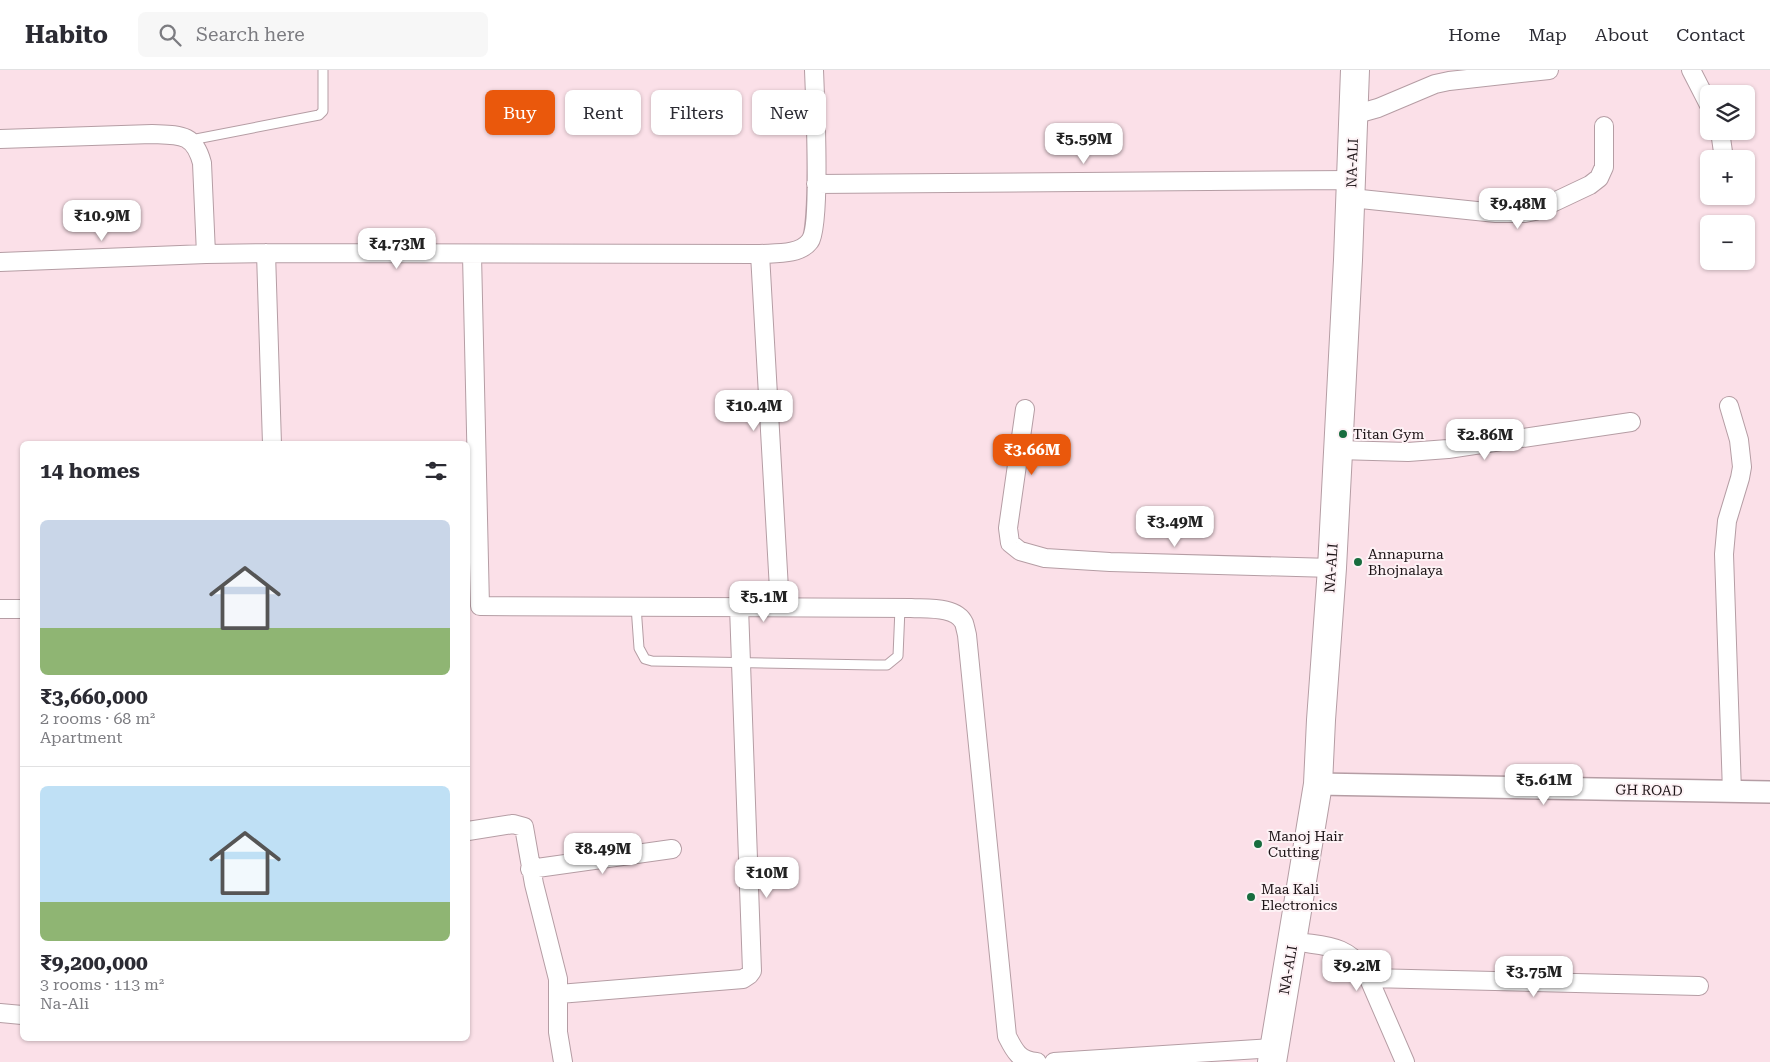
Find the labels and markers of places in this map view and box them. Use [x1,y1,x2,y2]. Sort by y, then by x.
pin: ₹5.59M [1043,122,1125,165]
pin: ₹9.48M [1477,188,1559,230]
pin: ₹10.9M [61,200,143,242]
pin: ₹4.73M [356,228,438,270]
pin: ₹10.4M [713,390,795,432]
pin: ₹2.86M [1444,418,1526,461]
place label: Titan Gym [1353,426,1425,442]
marker: Titan Gym [1337,428,1349,440]
pin: ₹3.66M [991,434,1073,476]
pin: ₹3.49M [1134,506,1216,548]
place label: Annapurna Bhojnalaya [1368,546,1444,578]
marker: Annapurna Bhojnalaya [1352,556,1364,568]
pin: ₹5.1M [729,580,799,623]
pin: ₹5.61M [1503,764,1585,806]
place label: Manoj Hair Cutting [1268,828,1344,860]
pin: ₹8.49M [562,832,644,875]
marker: Manoj Hair Cutting [1252,838,1264,850]
pin: ₹10M [737,856,797,899]
place label: Maa Kali Electronics [1261,881,1338,913]
marker: Maa Kali Electronics [1245,891,1257,903]
pin: ₹9.2M [1322,950,1392,992]
pin: ₹3.75M [1493,956,1575,998]

